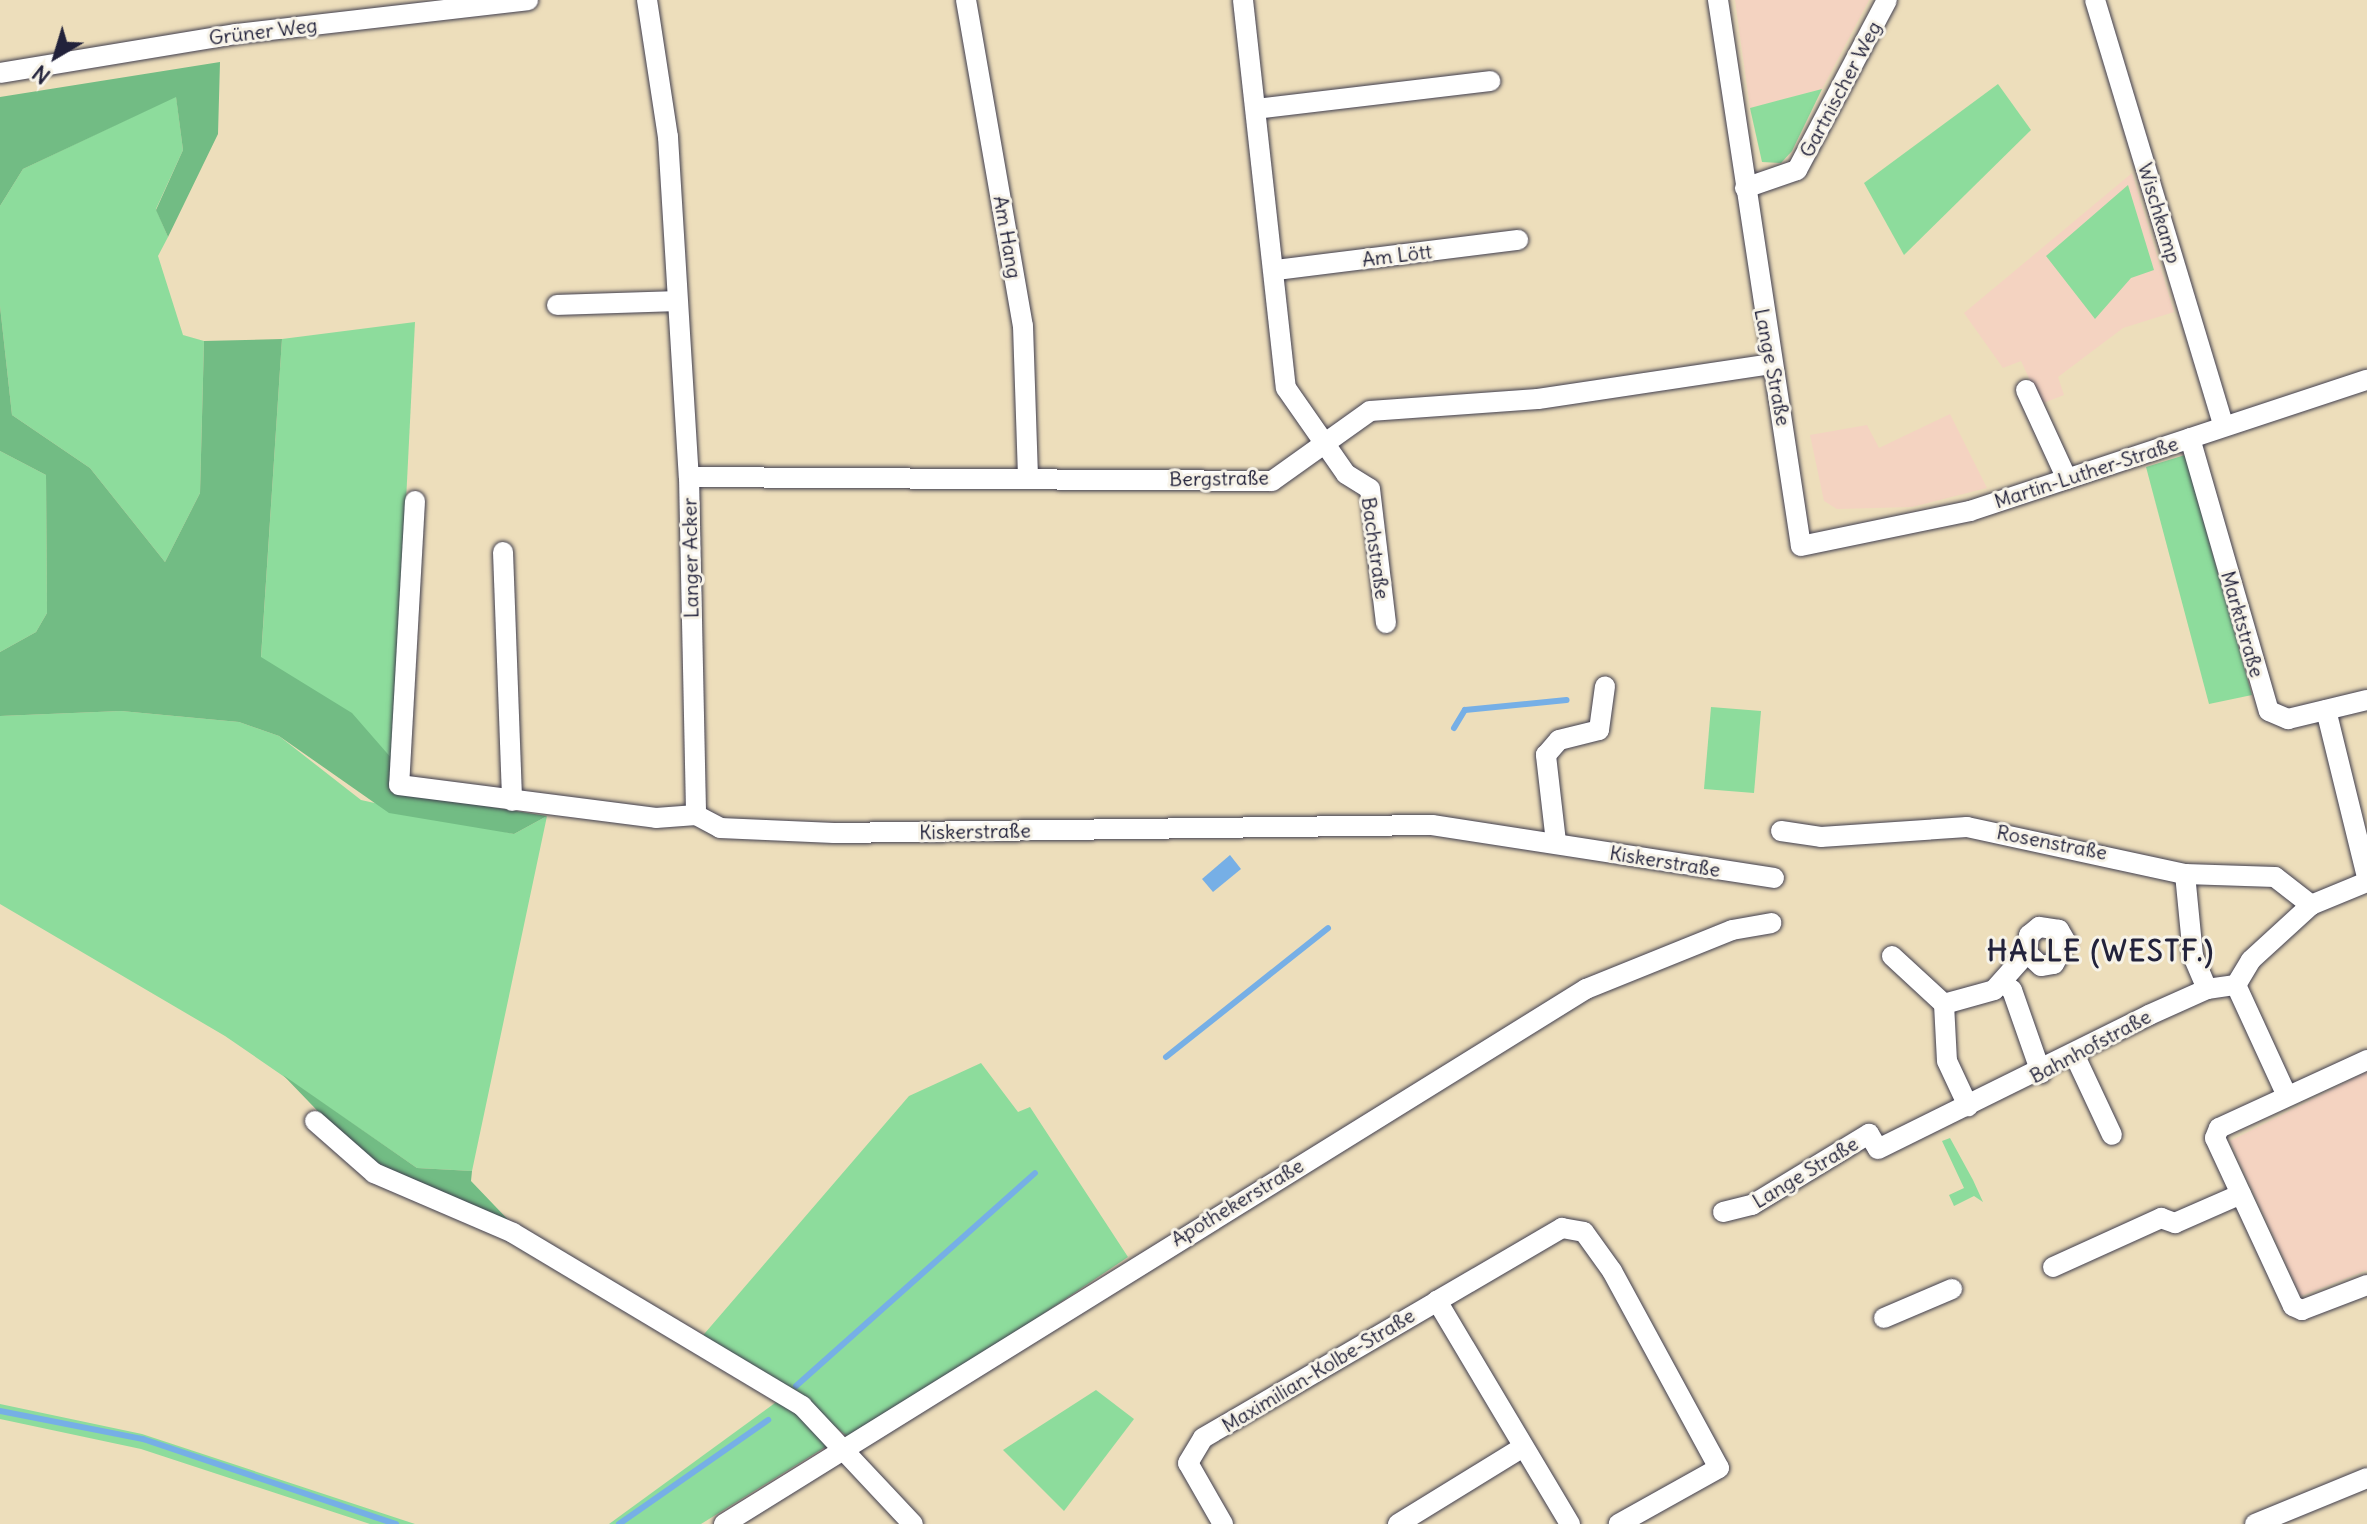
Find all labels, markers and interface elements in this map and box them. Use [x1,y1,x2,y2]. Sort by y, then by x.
street label: Grüner Weg [207,12,319,50]
north arrow [16,16,96,96]
street label: Gartnischer Weg [1794,17,1886,161]
text: N [27,59,56,91]
street label: Wischkamp [2133,160,2187,266]
street label: Am Hang [989,194,1027,280]
street label: Am Lött [1361,239,1433,271]
street label: Lange Straße [1750,306,1796,428]
street label: Martin-Luther-Straße [1991,431,2181,513]
street label: Bergstraße [1169,465,1269,491]
street label: Bachstraße [1357,495,1395,601]
street label: Langer Acker [677,497,703,619]
street label: Marktstraße [2216,568,2270,680]
street label: Kiskerstraße [919,818,1031,844]
street label: Rosenstraße [1995,820,2109,864]
street label: Kiskerstraße [1608,840,1722,882]
district label: HALLE (WESTF.) [1987,934,2215,968]
street label: Bahnhofstraße [2025,1004,2155,1088]
street label: Lange Straße [1748,1131,1862,1213]
street label: Apothekerstraße [1166,1153,1308,1251]
street label: Maximilian-Kolbe-Straße [1217,1303,1419,1437]

